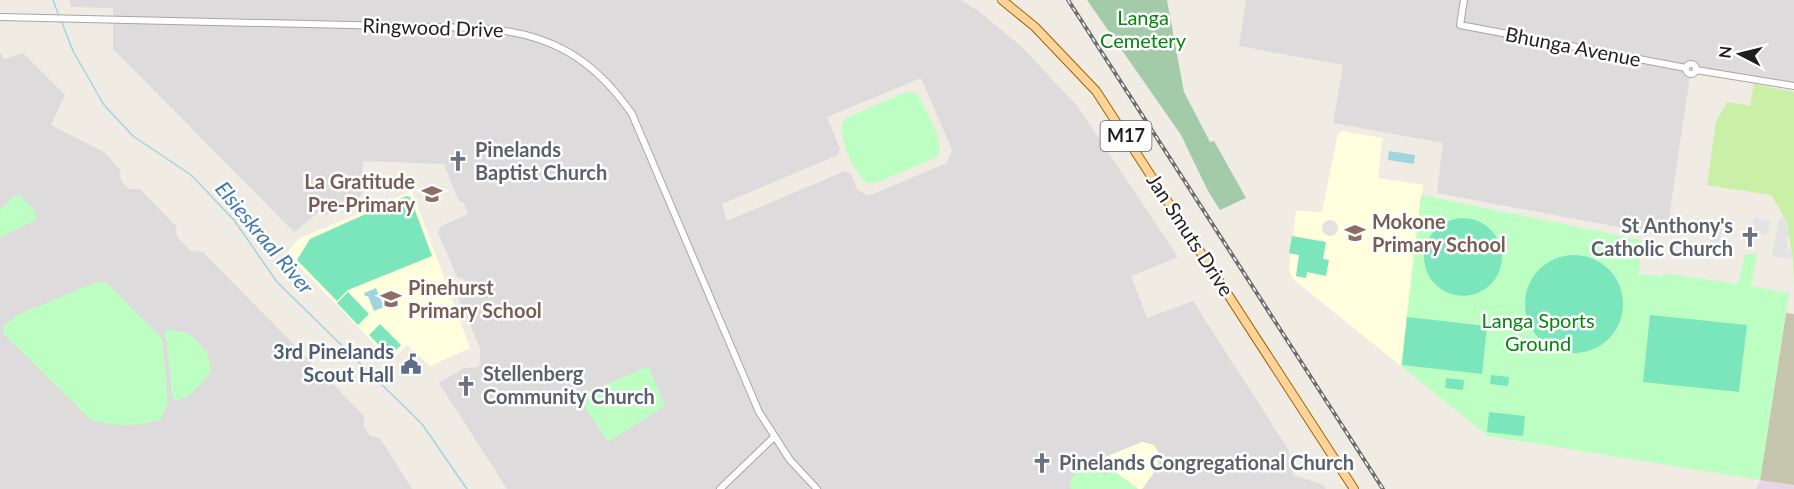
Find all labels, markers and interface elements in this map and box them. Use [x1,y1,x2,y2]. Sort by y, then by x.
park label: Langa Cemetery [1100,5,1187,52]
street label: Ringwood Drive [362,13,504,41]
street label: Bhunga Avenue [1504,21,1643,71]
north arrow [1710,24,1770,84]
text: N [1714,45,1735,59]
road number: M17 [1100,121,1152,151]
place label: Pinelands Baptist Church [475,137,607,184]
church icon: Pinelands Baptist Church [446,149,470,173]
place label: La Gratitude Pre-Primary [304,169,415,216]
street label: Jan Smuts Drive [1142,169,1239,300]
water label: Elsieskraal River [211,176,320,299]
school or university icon: La Gratitude Pre-Primary [420,182,444,206]
place label: Mokone Primary School [1372,209,1506,256]
place label: St Anthony's Catholic Church [1591,213,1733,260]
school or university icon: Mokone Primary School [1343,221,1367,245]
church icon: St Anthony's Catholic Church [1738,225,1762,249]
place label: Pinehurst Primary School [408,275,542,322]
school or university icon: Pinehurst Primary School [379,287,403,311]
park label: Langa Sports Ground [1481,308,1595,355]
place label: 3rd Pinelands Scout Hall [273,339,394,386]
public building icon: 3rd Pinelands Scout Hall [399,352,423,376]
place label: Stellenberg Community Church [483,361,655,408]
church icon: Stellenberg Community Church [454,374,478,398]
place label: Pinelands Congregational Church [1059,450,1354,474]
church icon: Pinelands Congregational Church [1030,451,1054,475]

